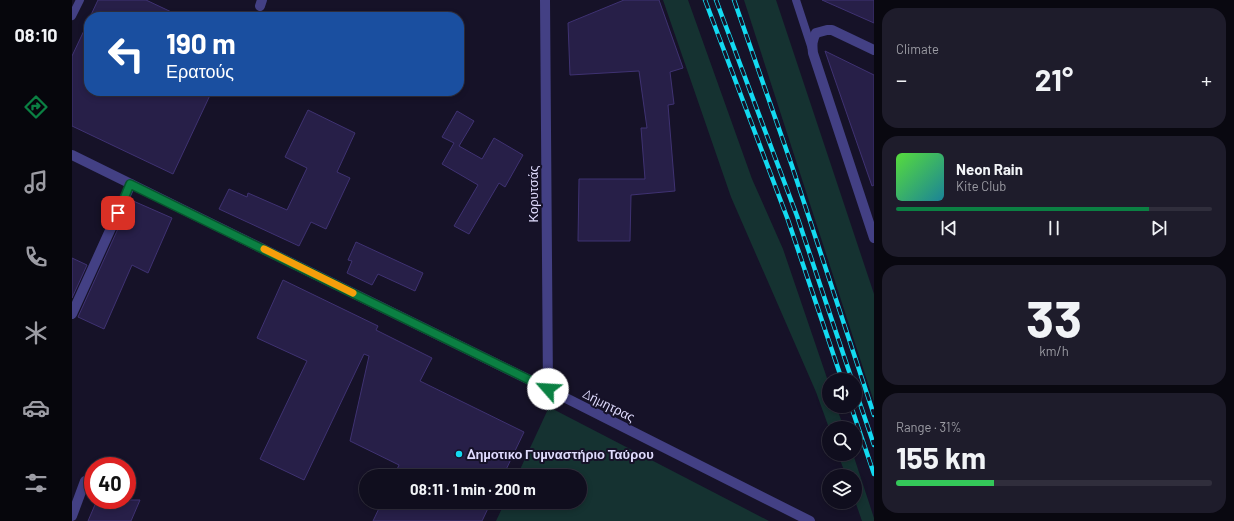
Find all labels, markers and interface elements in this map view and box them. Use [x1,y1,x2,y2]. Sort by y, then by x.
text: 08:10 [14,24,58,46]
text: 190 m [166,26,236,60]
icon: left [100,28,152,80]
text: Climate [896,41,939,57]
text: Ερατούς [166,60,234,82]
text: 21° [1035,61,1073,97]
text: − [896,66,907,92]
text: + [1201,66,1212,92]
icon: directions [22,93,50,121]
text: Neon Rain [956,160,1023,178]
street label: Κορυτσάς [525,165,541,223]
icon: music [22,168,50,196]
text: Kite Club [956,178,1006,194]
pin [101,196,135,230]
icon: arrive [107,202,129,224]
icon: previous [938,217,960,239]
icon: pause [1043,217,1065,239]
icon: next [1148,217,1170,239]
icon: phone [22,243,50,271]
text: 33 [1026,286,1082,348]
icon: climate [22,319,50,347]
text: km/h [1039,343,1069,359]
position arrow [527,368,569,410]
map controls [822,373,862,509]
button: sound [822,373,862,413]
street label: Δήμητρας [580,385,638,425]
icon: car [22,394,50,422]
text: Range · 31% [896,419,962,435]
button: search [822,421,862,461]
text: 155 km [896,439,986,475]
place label: Δημοτικο Γυμναστήριο Ταύρου [467,446,654,462]
marker: Δημοτικο Γυμναστήριο Ταύρου [454,449,464,459]
speed limit sign: 40 [84,457,136,509]
icon: filters [22,469,50,497]
button: layers [822,469,862,509]
text: 08:11 · 1 min · 200 m [410,480,536,498]

